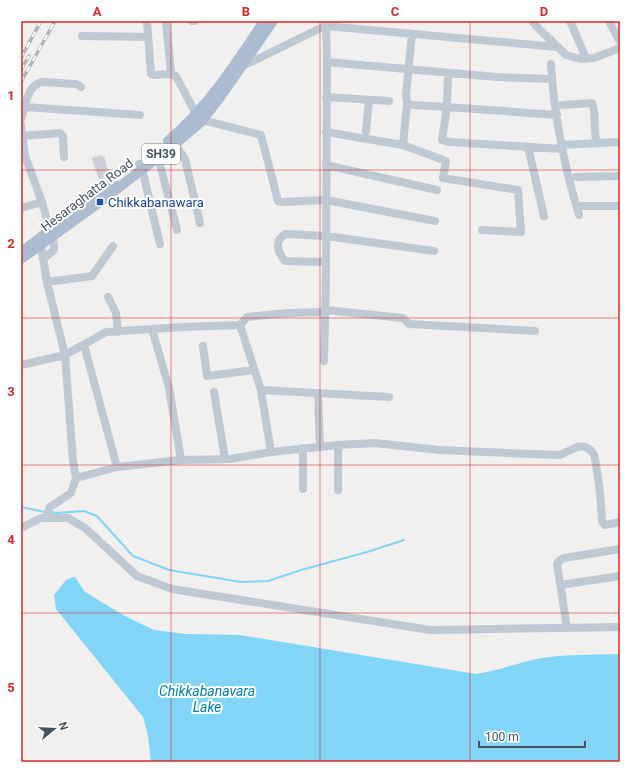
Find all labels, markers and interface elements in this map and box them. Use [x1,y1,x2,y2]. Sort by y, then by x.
text: A [93,4,102,19]
text: B [242,4,250,19]
text: C [391,4,400,19]
text: D [540,4,548,19]
text: 1 [7,88,15,103]
road number: SH39 [142,144,180,164]
street label: Hesaraghatta Road [38,156,136,234]
place label: Chikkabanawara [108,195,204,210]
marker: Chikkabanawara [95,197,105,207]
text: 2 [7,236,15,251]
text: 3 [7,384,15,399]
text: 4 [7,532,15,547]
text: 5 [7,680,15,695]
water label: Chikkabanavara Lake [159,683,255,715]
north arrow [34,709,74,749]
text: N [56,720,70,732]
scale bar [479,723,585,749]
text: 100 m [485,730,519,744]

